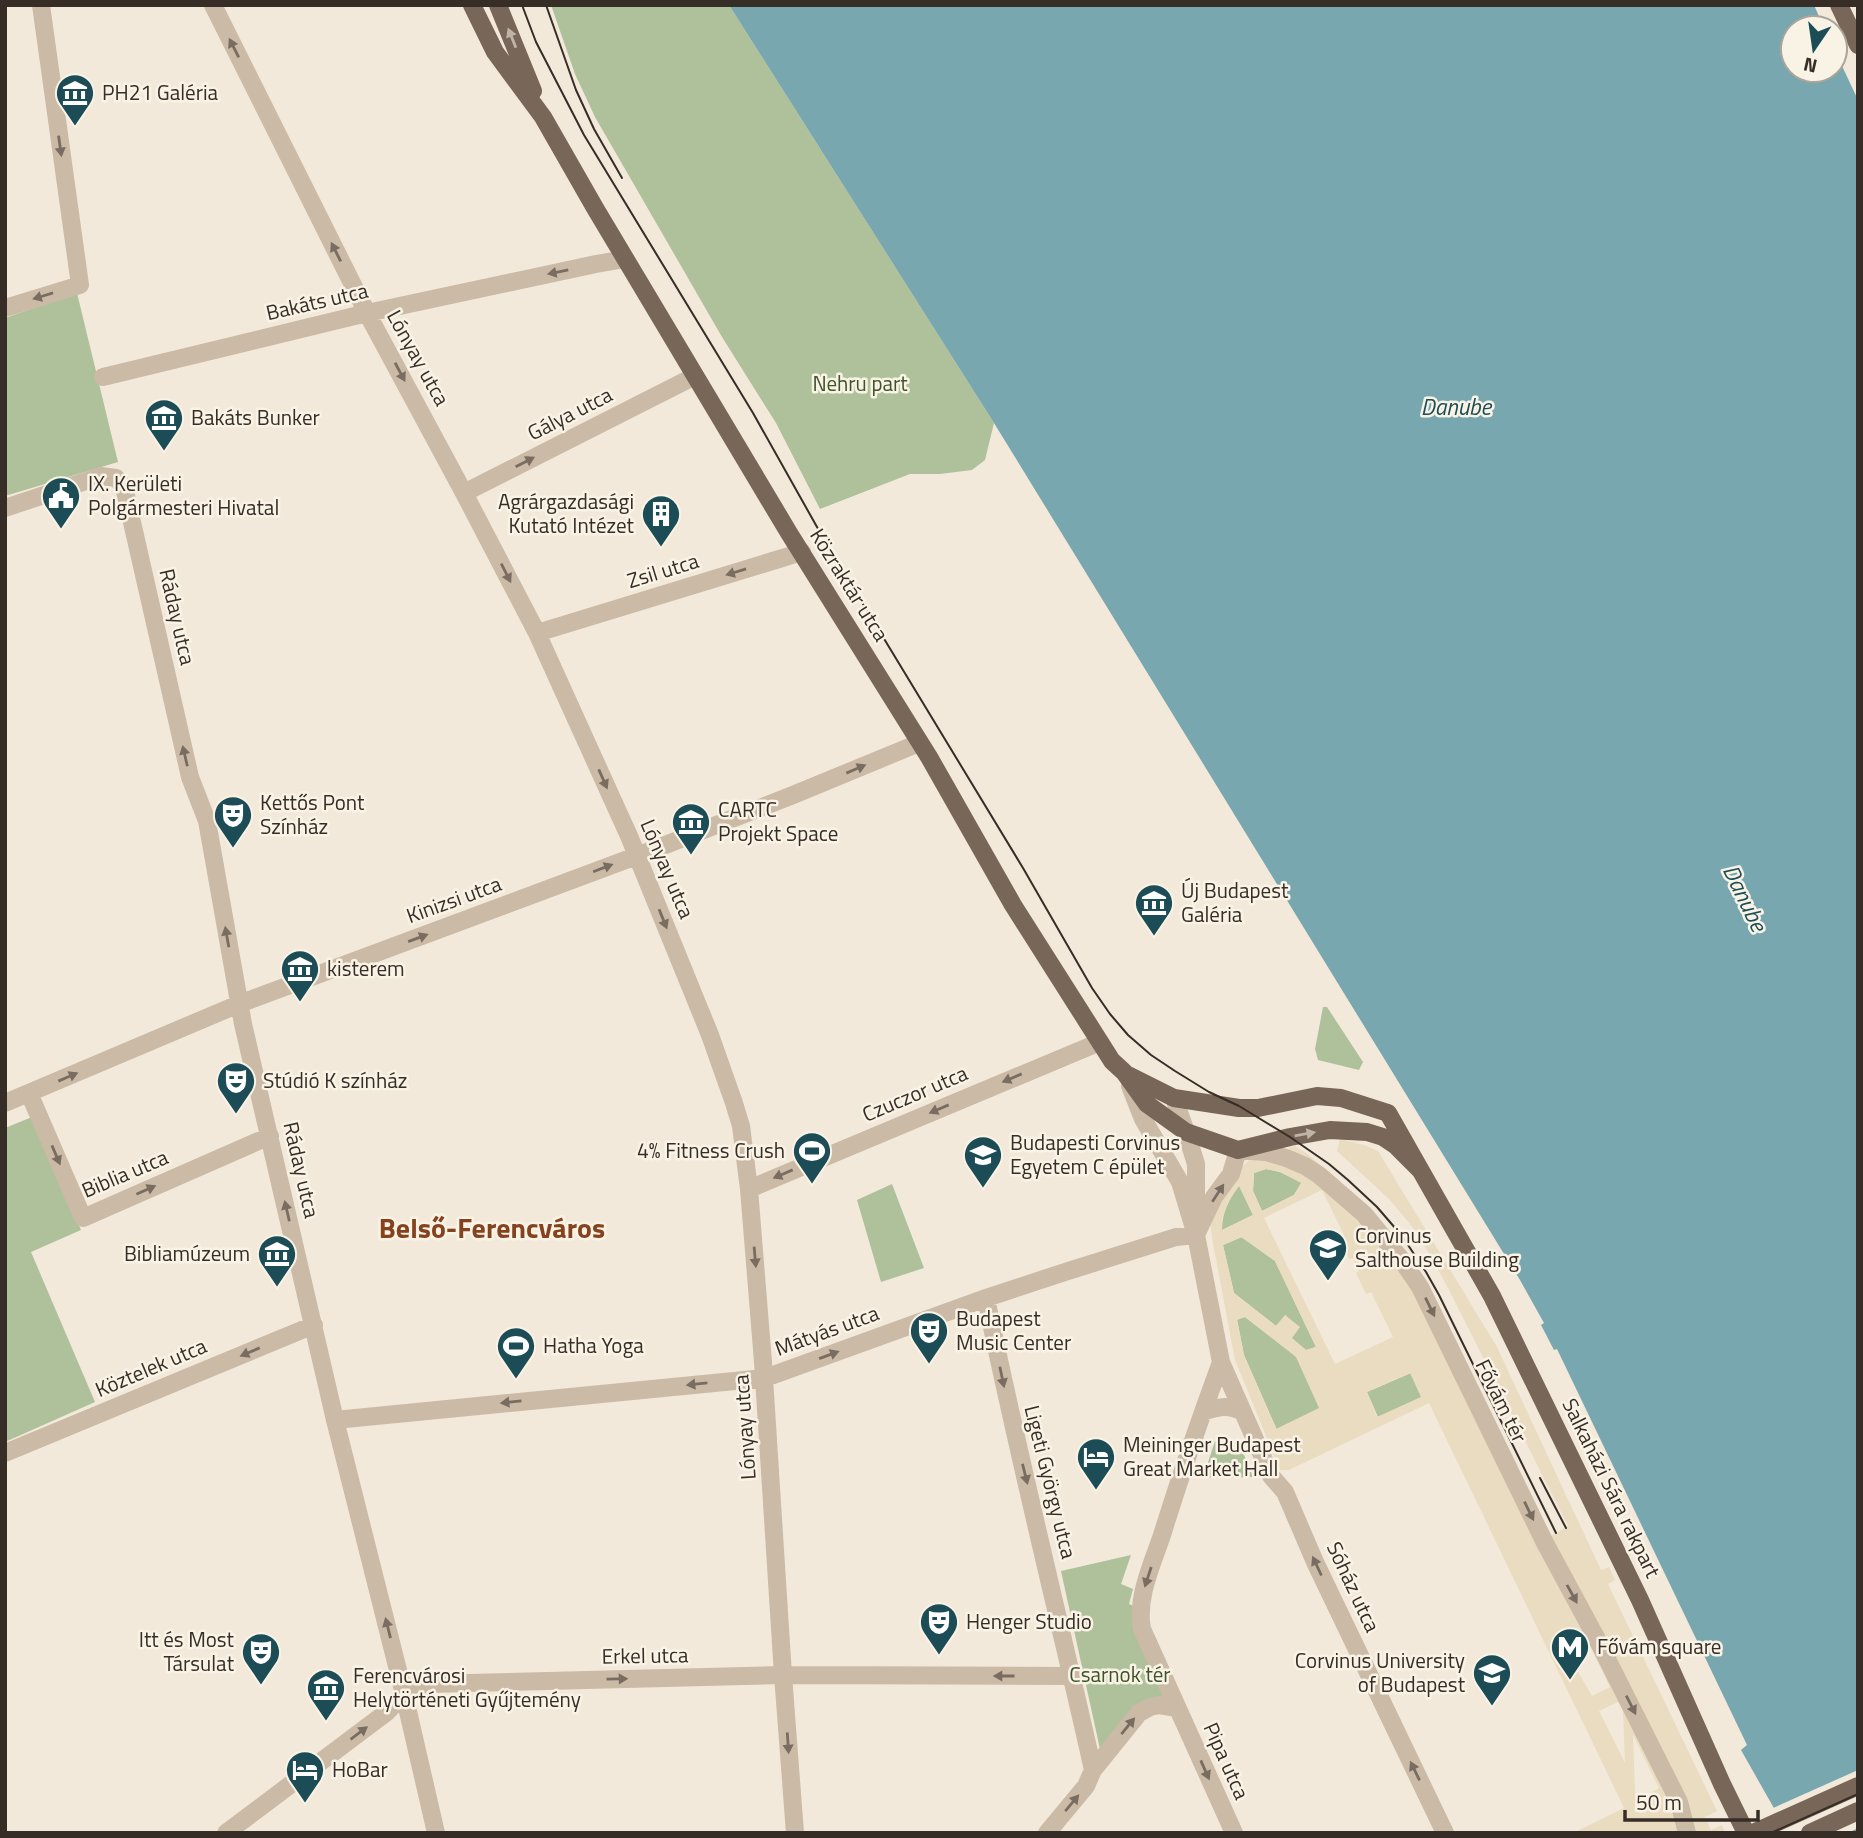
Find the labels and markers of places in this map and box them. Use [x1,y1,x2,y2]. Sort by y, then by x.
museum icon: PH21 Galéria [54,72,96,127]
place label: PH21 Galéria [102,76,219,108]
museum icon: Bakáts Bunker [143,397,185,452]
place label: Bakáts Bunker [191,401,320,433]
place label: IX. Kerületi Polgármesteri Hivatal [88,467,279,523]
public building icon: IX. Kerületi Polgármesteri Hivatal [40,475,82,530]
place label: Agrárgazdasági Kutató Intézet [498,485,635,541]
building icon: Agrárgazdasági Kutató Intézet [640,493,682,548]
place label: Kettős Pont Színház [260,786,365,842]
place label: CARTC Projekt Space [718,793,838,849]
theatre icon: Kettős Pont Színház [212,794,254,849]
museum icon: CARTC Projekt Space [670,801,712,856]
place label: Új Budapest Galéria [1181,874,1289,930]
museum icon: Új Budapest Galéria [1133,882,1175,937]
museum icon: kisterem [279,948,321,1003]
place label: kisterem [327,952,405,984]
theatre icon: Stúdió K színház [215,1060,257,1115]
place label: Stúdió K színház [263,1064,407,1096]
place label: Budapesti Corvinus Egyetem C épület [1010,1126,1180,1182]
sports icon: 4% Fitness Crush [791,1130,833,1185]
place label: 4% Fitness Crush [637,1134,785,1166]
school or university icon: Budapesti Corvinus Egyetem C épület [962,1134,1004,1189]
place label: Corvinus Salthouse Building [1355,1219,1519,1275]
school or university icon: Corvinus Salthouse Building [1307,1227,1349,1282]
museum icon: Bibliamúzeum [256,1233,298,1288]
place label: Bibliamúzeum [124,1237,250,1269]
place label: Budapest Music Center [956,1302,1071,1358]
theatre icon: Budapest Music Center [908,1310,950,1365]
sports icon: Hatha Yoga [495,1325,537,1380]
place label: Hatha Yoga [543,1329,644,1361]
place label: Meininger Budapest Great Market Hall [1123,1428,1301,1484]
hotel icon: Meininger Budapest Great Market Hall [1075,1436,1117,1491]
theatre icon: Henger Studio [918,1601,960,1656]
place label: Henger Studio [966,1605,1092,1637]
place label: Itt és Most Társulat [139,1623,235,1679]
metro station icon: Fővám square [1549,1626,1591,1681]
place label: Fővám square [1597,1630,1721,1662]
theatre icon: Itt és Most Társulat [240,1631,282,1686]
place label: Corvinus University of Budapest [1295,1644,1466,1700]
school or university icon: Corvinus University of Budapest [1471,1652,1513,1707]
place label: Ferencvárosi Helytörténeti Gyűjtemény [353,1659,581,1715]
museum icon: Ferencvárosi Helytörténeti Gyűjtemény [305,1667,347,1722]
hotel icon: HoBar [284,1749,326,1804]
place label: HoBar [332,1753,388,1785]

